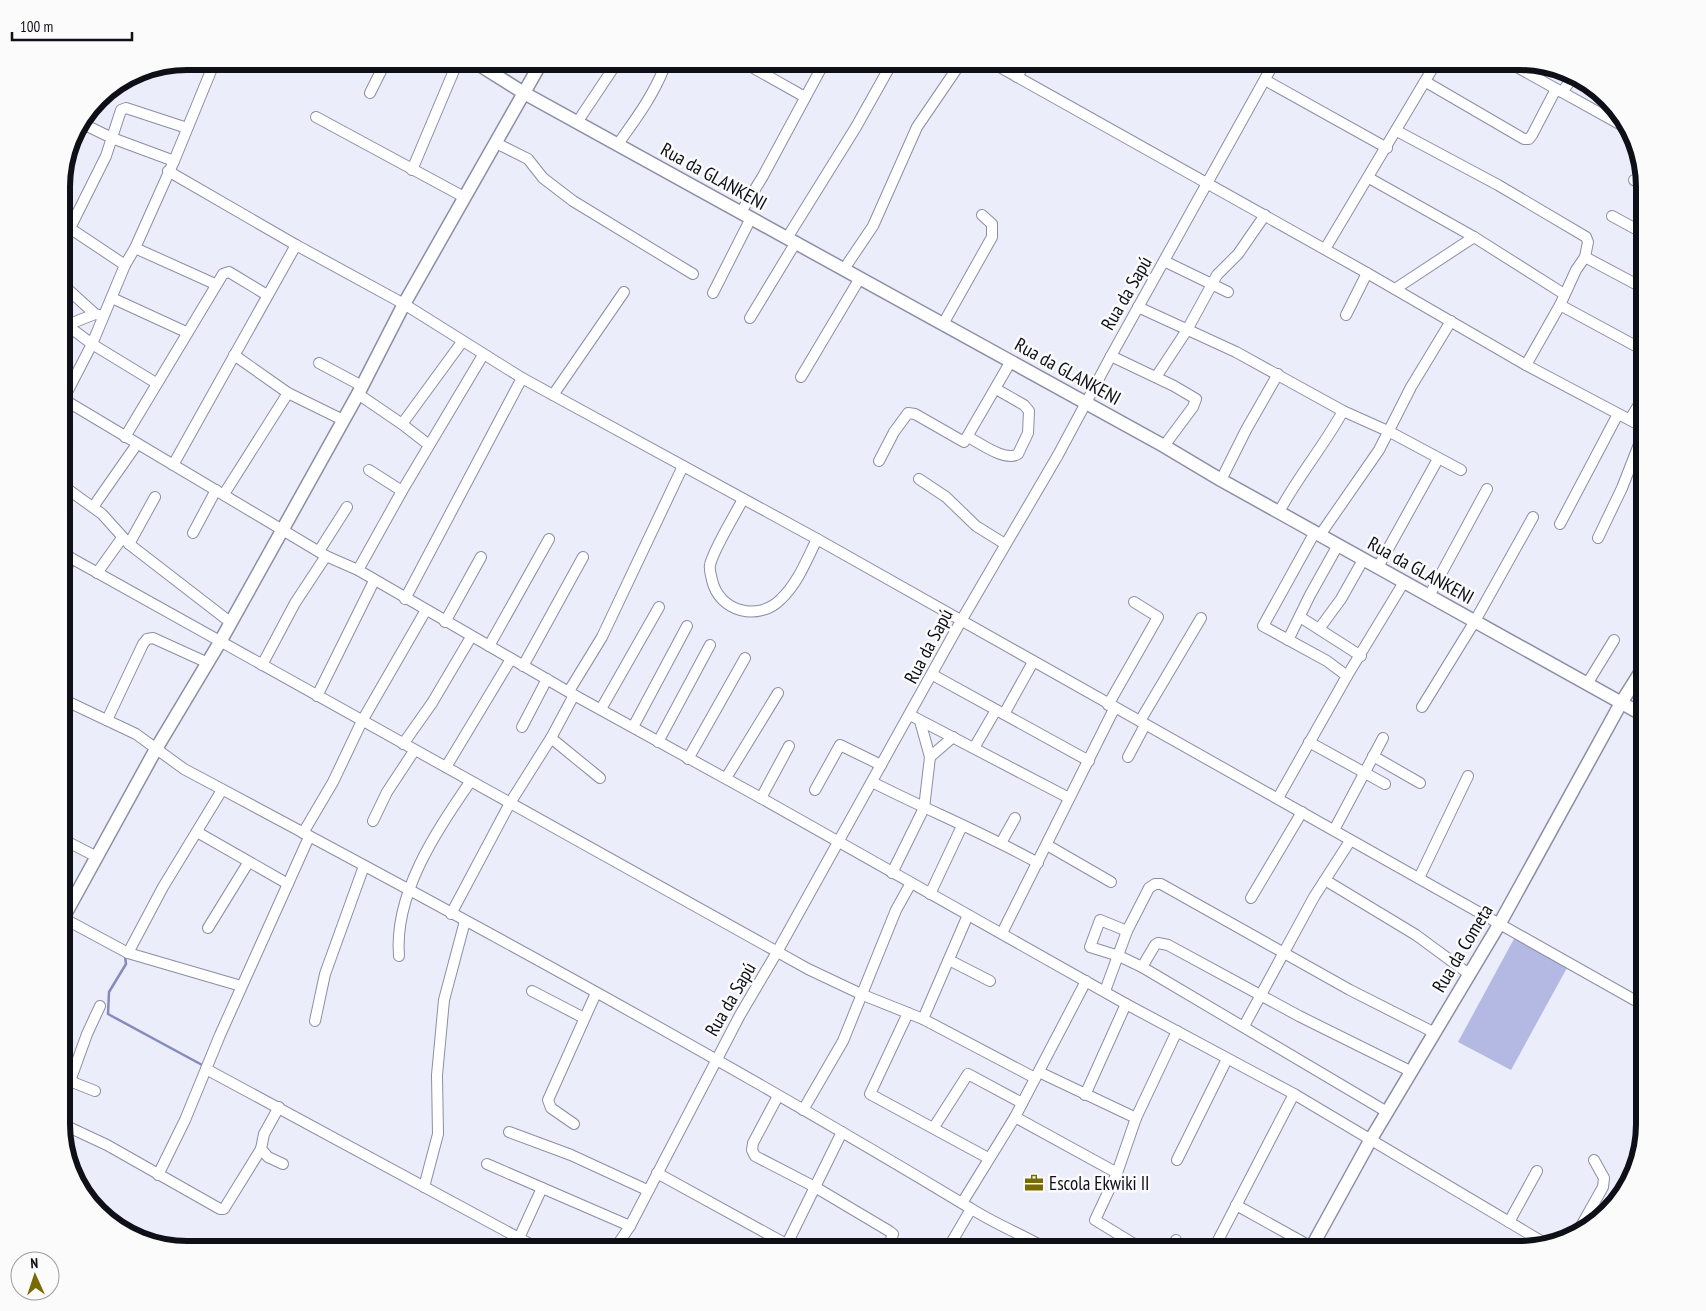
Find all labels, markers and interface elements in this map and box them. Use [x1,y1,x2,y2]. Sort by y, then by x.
scale bar [12,10,132,42]
text: 100 m [20,17,53,36]
street label: Rua da GLANKENI [657,137,771,215]
street label: Rua da Sapú [1095,252,1157,334]
street label: Rua da GLANKENI [1011,332,1125,410]
street label: Rua da GLANKENI [1364,531,1478,609]
street label: Rua da Sapú [898,605,958,687]
street label: Rua da Cometa [1426,900,1498,996]
street label: Rua da Sapú [699,958,761,1040]
place label: Escola Ekwiki II [1049,1171,1150,1195]
office icon: Escola Ekwiki II [1023,1172,1045,1194]
north arrow [10,1251,60,1301]
text: N [30,1254,39,1272]

